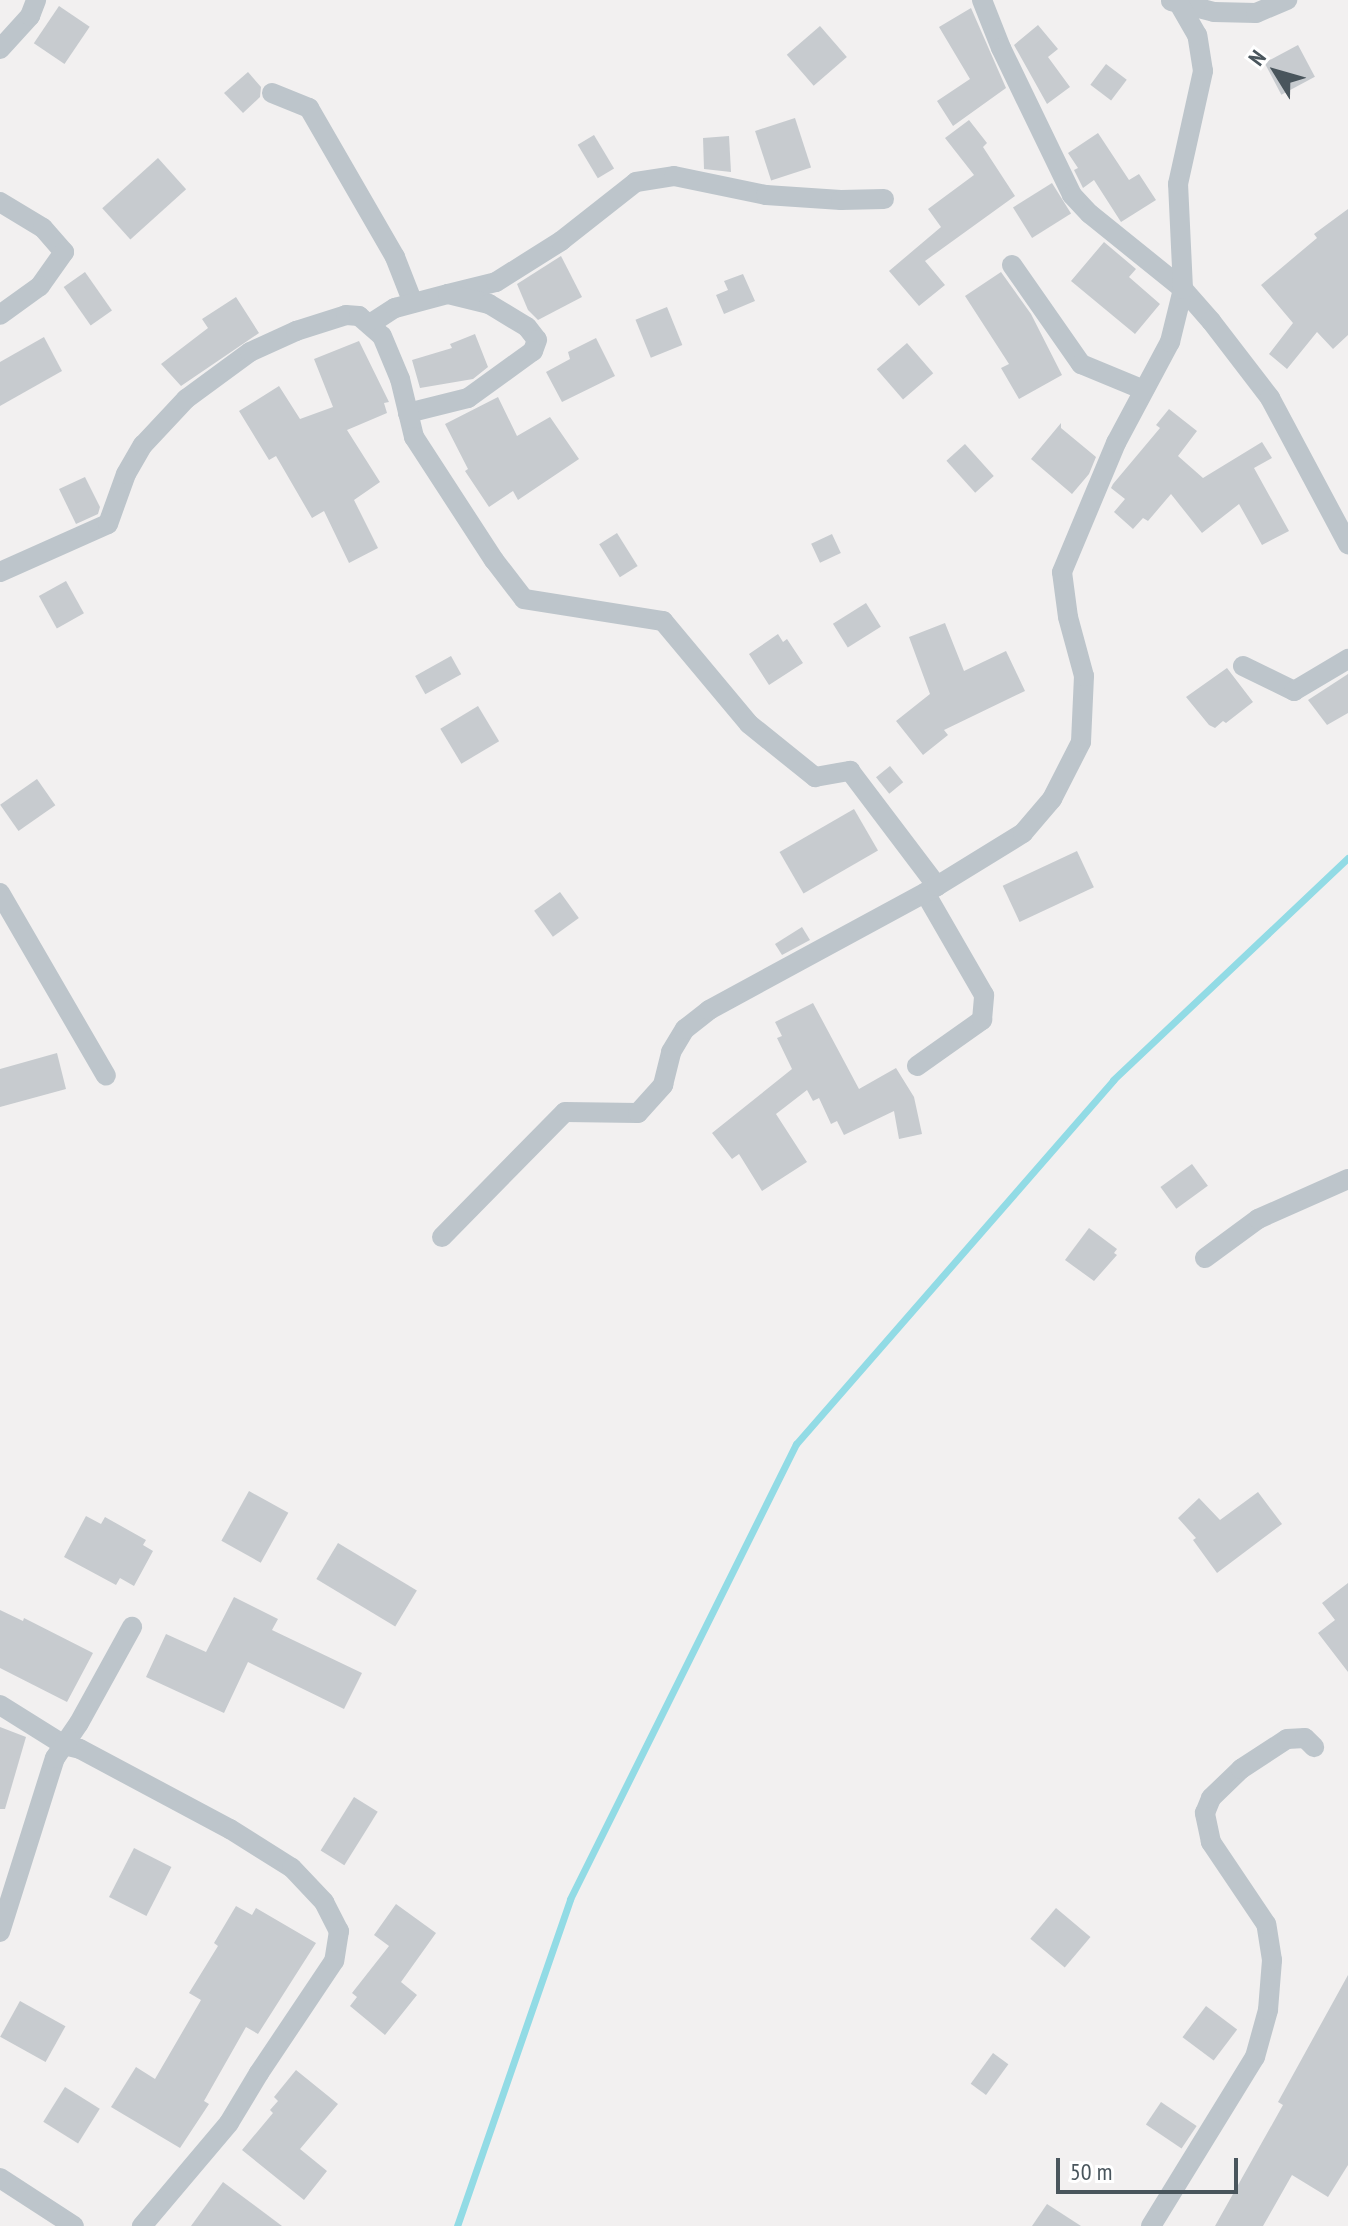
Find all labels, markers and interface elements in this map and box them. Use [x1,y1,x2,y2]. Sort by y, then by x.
north arrow [1236,32,1316,112]
text: N [1242,44,1272,71]
scale bar [1060,2142,1242,2192]
text: 50 m [1070,2156,1112,2187]

